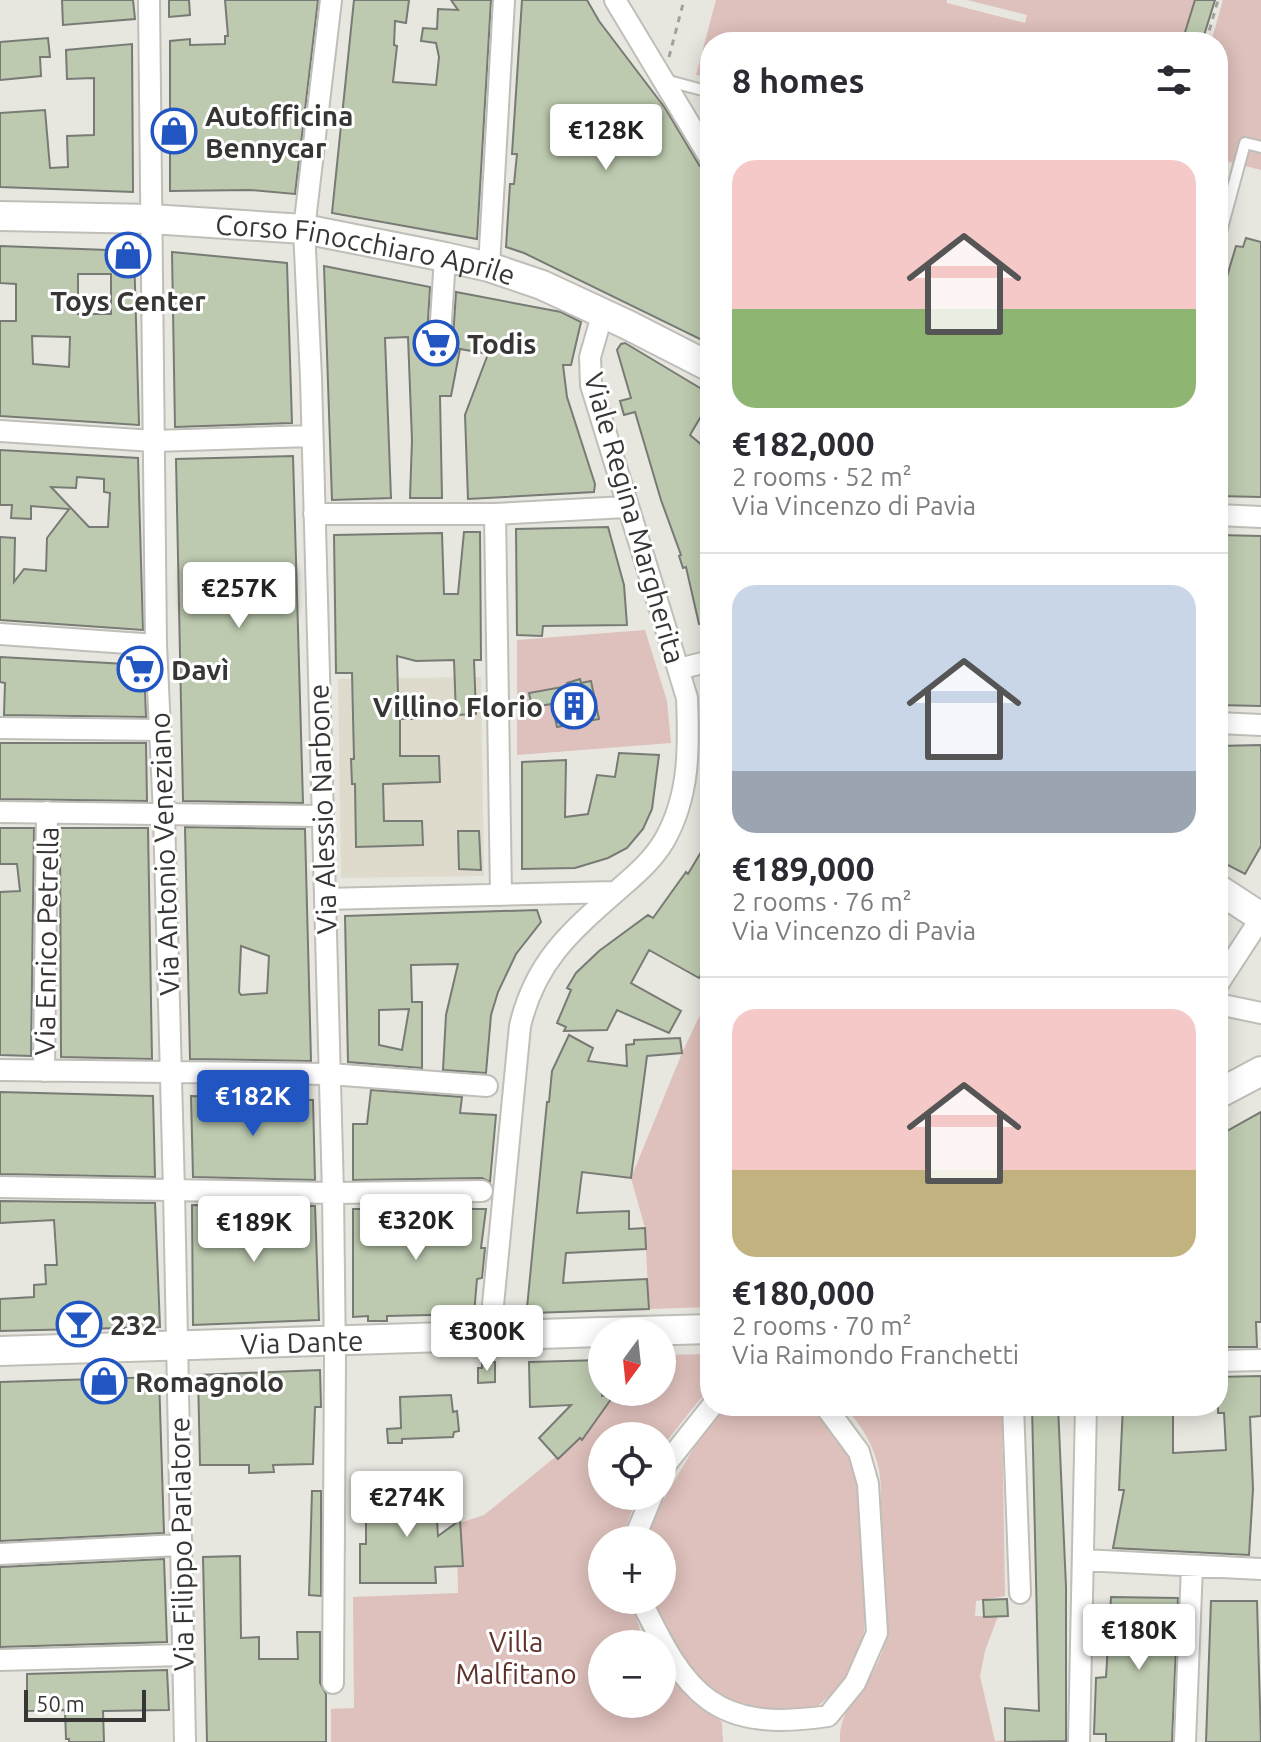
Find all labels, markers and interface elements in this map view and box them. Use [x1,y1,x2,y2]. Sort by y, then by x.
icon: filters [1152,58,1196,102]
text: 8 homes [732,61,865,99]
place label: Autofficina Bennycar [205,100,353,163]
pin: €128K [550,104,662,172]
shop icon: Autofficina Bennycar [150,107,198,155]
text: €128K [568,115,644,144]
street label: Corso Finocchiaro Aprile [215,208,520,290]
icon: home [892,212,1036,356]
shop icon: Toys Center [104,231,152,279]
place label: Toys Center [50,285,206,316]
supermarket icon: Todis [412,319,460,367]
place label: Todis [467,328,537,359]
street label: Viale Regina Margherita [579,369,691,667]
text: €182,000 [732,424,875,462]
text: 2 rooms · 52 m² [732,462,912,491]
text: Via Vincenzo di Pavia [732,491,976,520]
pin: €257K [183,562,295,630]
text: €257K [201,573,277,602]
icon: home [892,637,1036,781]
supermarket icon: Davì [116,645,164,693]
place label: Davì [171,654,229,685]
building icon: Villino Florio [550,682,598,730]
street label: Via Alessio Narbone [302,683,342,935]
place label: Villino Florio [373,691,543,722]
street label: Via Antonio Veneziano [144,712,184,996]
street label: Via Enrico Petrella [29,826,63,1056]
text: €189,000 [732,849,875,887]
text: 2 rooms · 76 m² [732,887,912,916]
text: Via Vincenzo di Pavia [732,916,976,945]
icon: home [892,1061,1036,1205]
pin: €182K [197,1070,309,1138]
text: €182K [215,1081,291,1110]
pin: €320K [360,1194,472,1262]
pin: €189K [198,1196,310,1264]
text: €320K [378,1205,454,1234]
text: €189K [216,1207,292,1236]
text: €180,000 [732,1273,875,1311]
bar icon: 232 [55,1300,103,1348]
pin: €300K [431,1305,543,1373]
place label: 232 [110,1309,157,1340]
text: 2 rooms · 70 m² [732,1311,912,1340]
text: €300K [449,1316,525,1345]
north arrow [588,1318,676,1406]
map controls [588,1318,676,1718]
street label: Via Dante [240,1324,364,1359]
text: Via Raimondo Franchetti [732,1340,1019,1369]
shop icon: Romagnolo [80,1357,128,1405]
place label: Romagnolo [135,1366,284,1397]
street label: Via Filippo Parlatore [163,1417,199,1671]
button: locate [588,1422,676,1510]
pin: €274K [351,1471,463,1539]
text: €274K [369,1482,445,1511]
button: + [588,1526,676,1614]
pin: €180K [1083,1604,1195,1672]
text: €180K [1101,1615,1177,1644]
park label: Villa Malfitano [455,1626,577,1689]
button: − [588,1630,676,1718]
scale bar [24,1686,146,1722]
text: 50 m [36,1691,85,1716]

